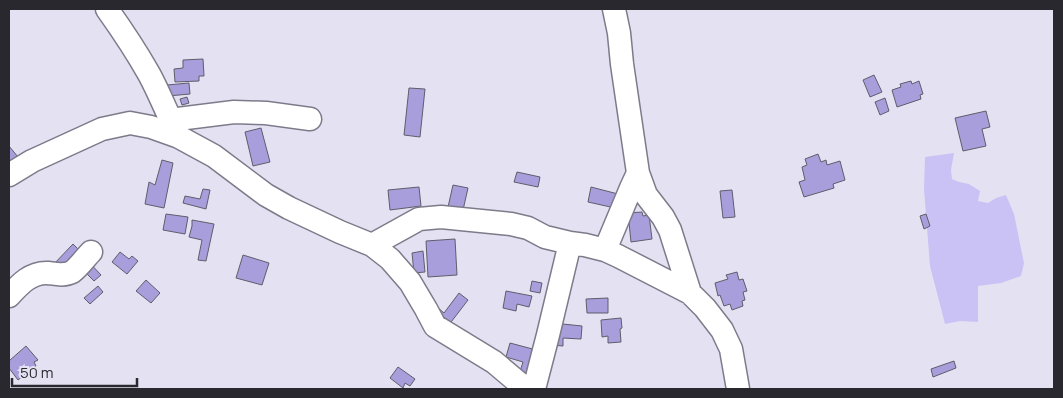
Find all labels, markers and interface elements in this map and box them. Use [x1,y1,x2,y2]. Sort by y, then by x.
scale bar [12,356,138,388]
text: 50 m [20,362,54,383]

